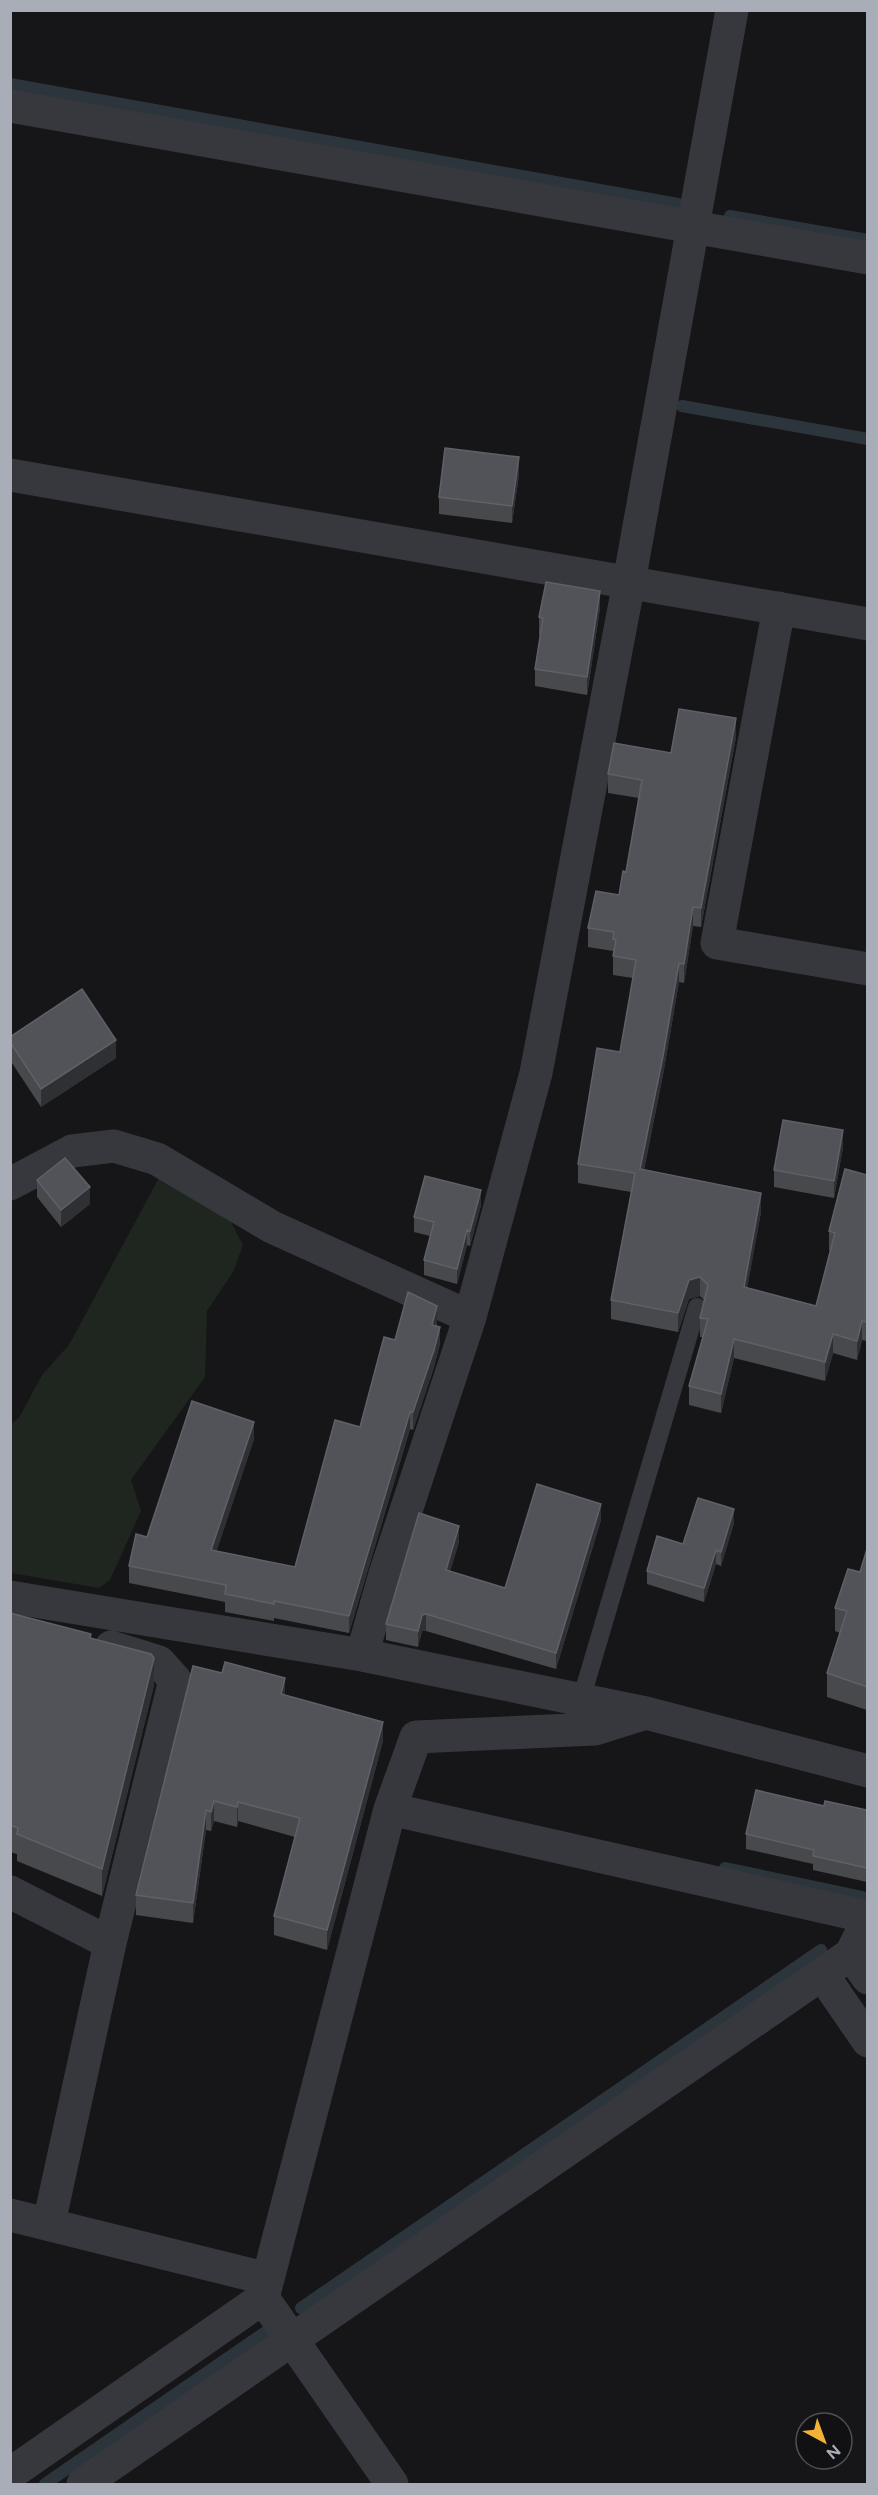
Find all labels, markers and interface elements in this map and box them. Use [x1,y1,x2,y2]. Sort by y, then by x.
north arrow [794,2411,854,2471]
text: N [823,2441,844,2463]

